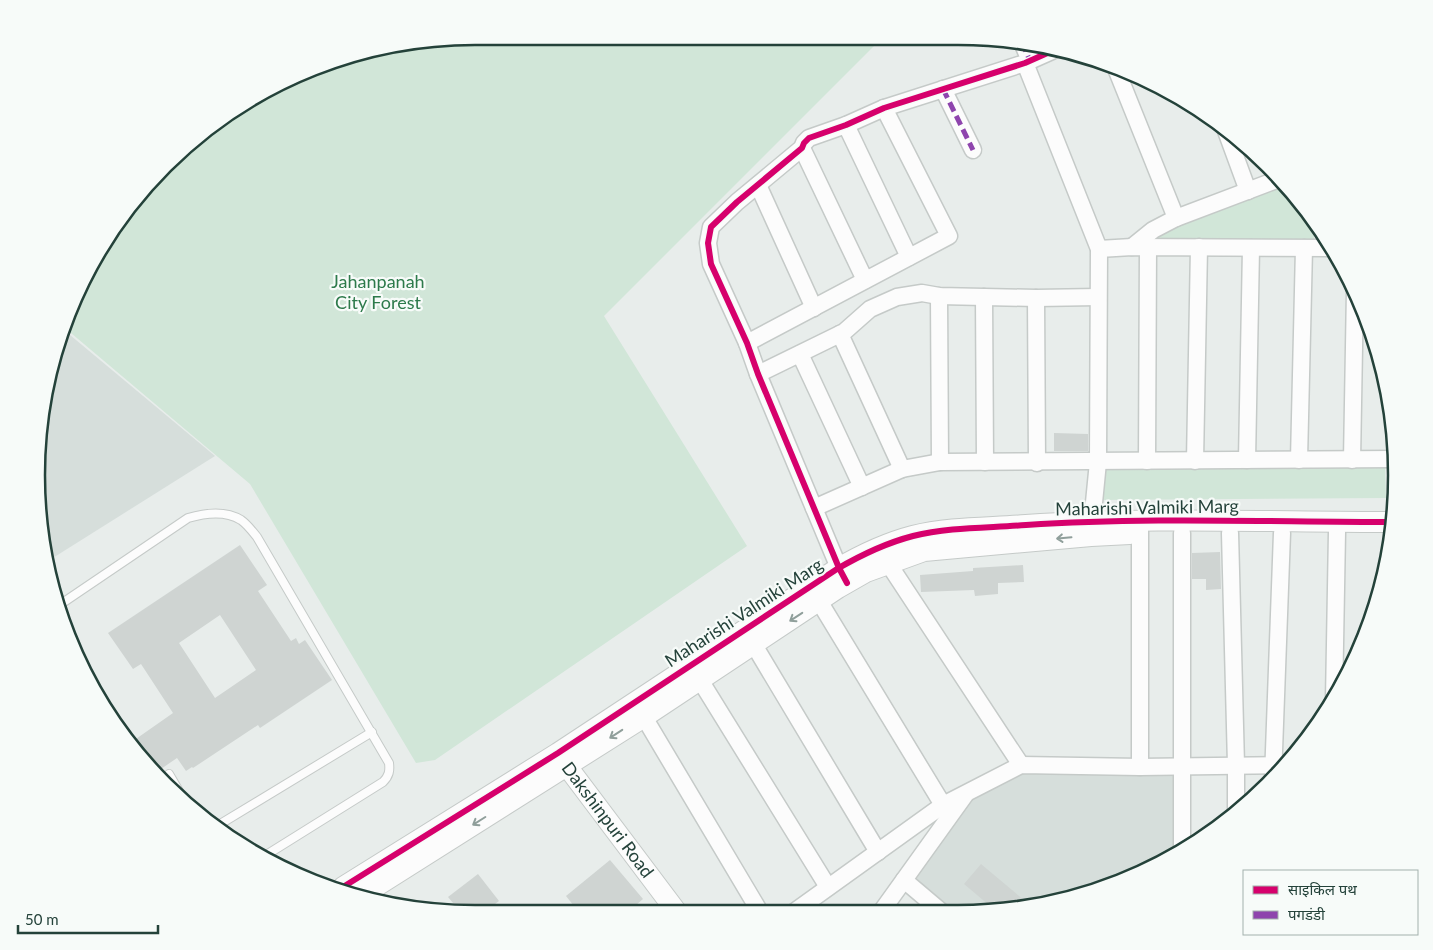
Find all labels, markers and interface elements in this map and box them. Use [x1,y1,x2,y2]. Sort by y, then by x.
park label: Jahanpanah City Forest [331,270,425,313]
street label: Maharishi Valmiki Marg [1055,494,1239,520]
one-way arrow [1056,533,1072,543]
street label: Maharishi Valmiki Marg [660,553,826,671]
one-way arrow [790,612,804,622]
one-way arrow [610,730,624,740]
street label: Dakshinpuri Road [558,757,659,882]
one-way arrow [473,817,487,827]
legend [1243,870,1418,935]
text: साइकिल पथ [1288,880,1357,898]
scale bar [18,902,158,934]
text: पगडंडी [1288,905,1326,923]
text: 50 m [25,910,59,928]

